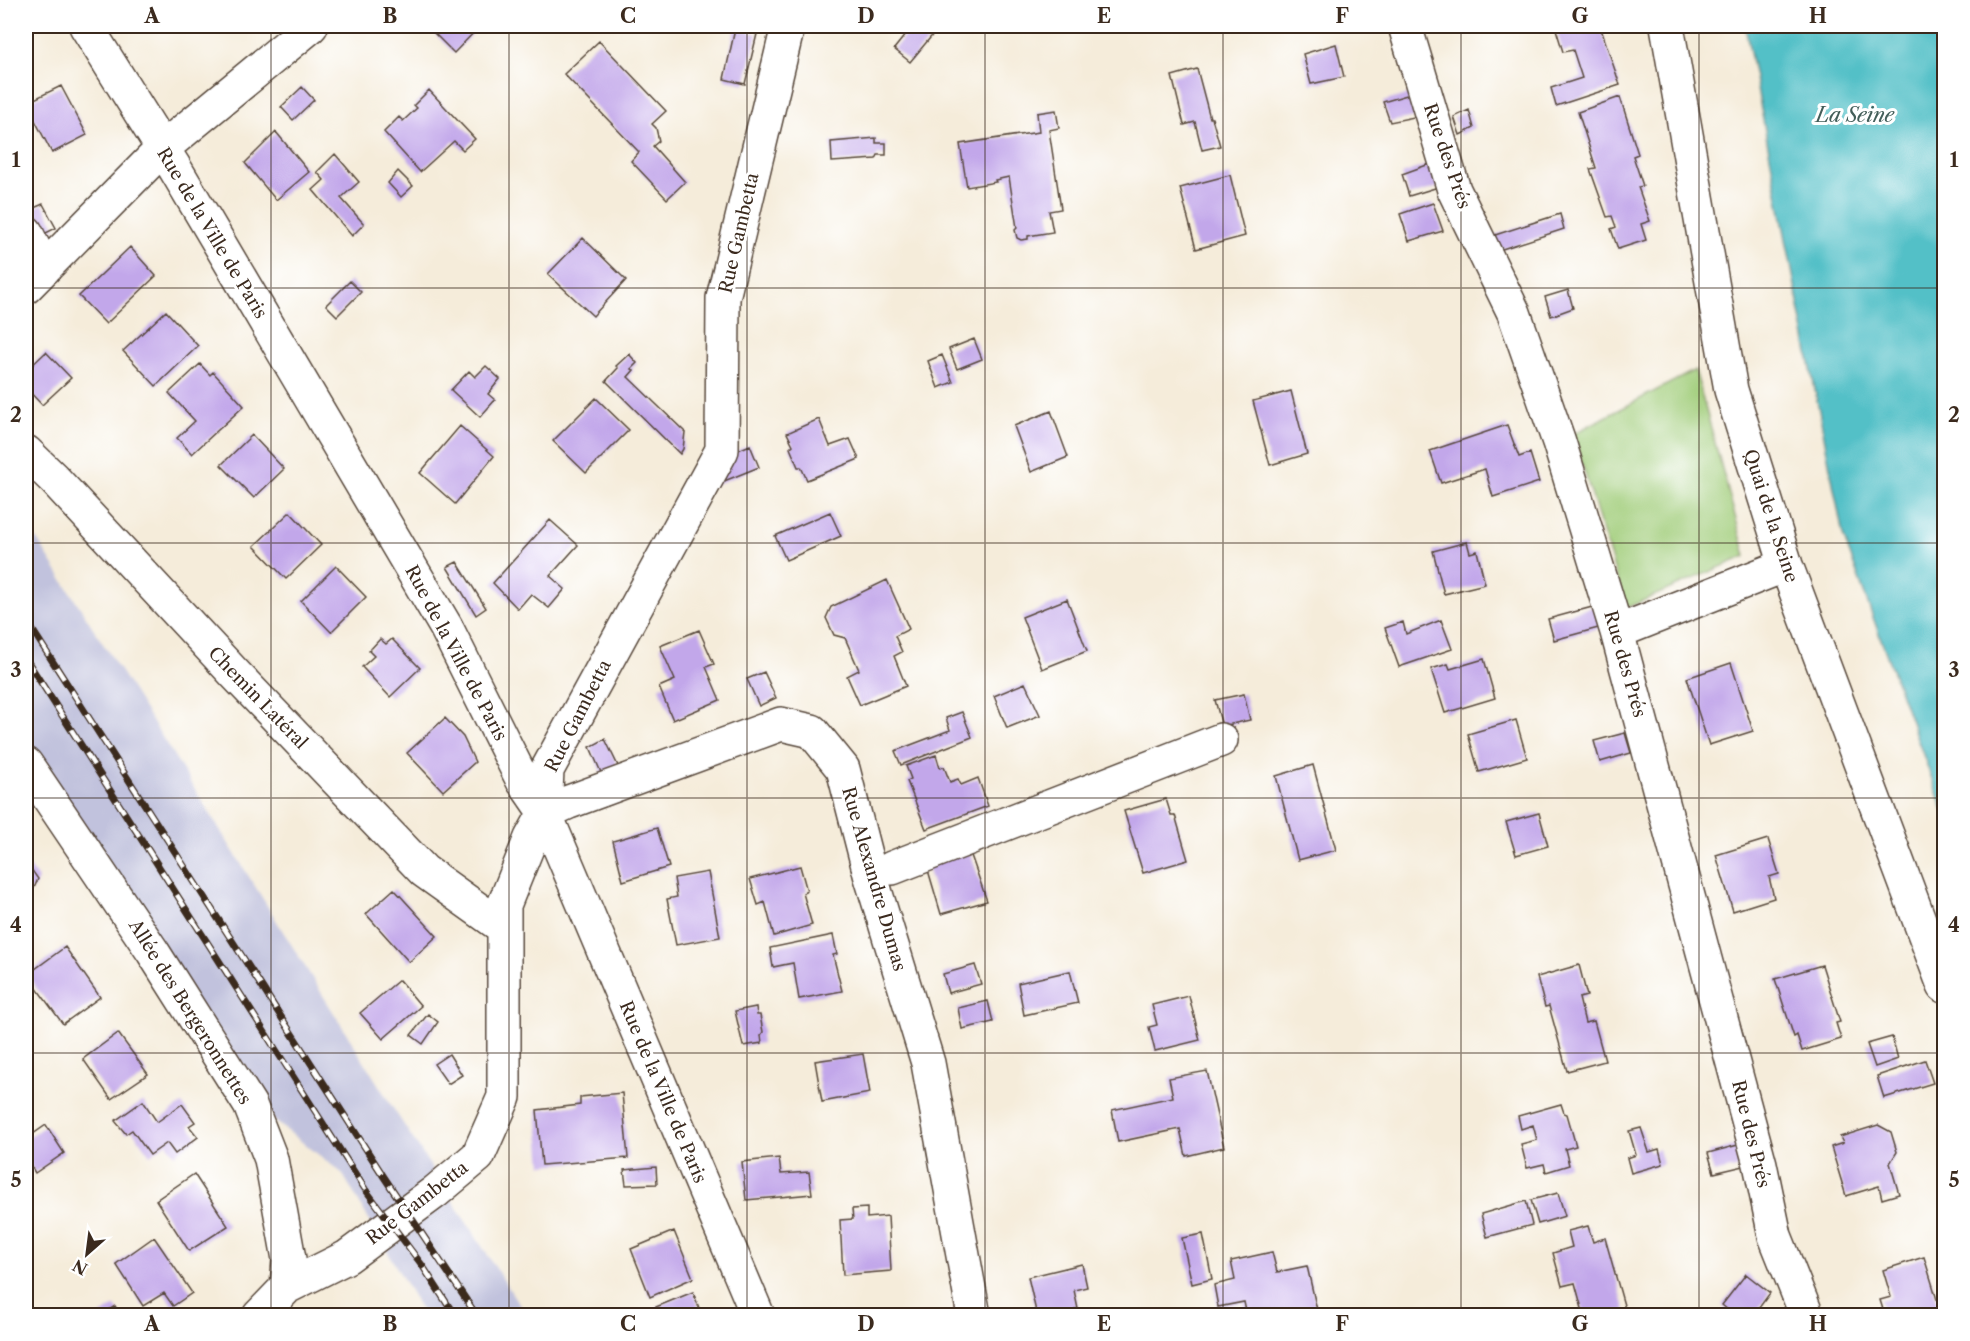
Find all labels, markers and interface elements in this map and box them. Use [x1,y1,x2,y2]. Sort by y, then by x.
text: A [143,4,160,28]
text: B [383,4,398,28]
text: C [620,4,636,28]
text: D [857,4,875,28]
text: E [1097,4,1111,28]
text: F [1335,4,1349,28]
text: G [1572,4,1589,28]
text: H [1809,4,1827,28]
street label: Rue des Prés [1419,100,1475,212]
water label: La Seine [1814,103,1896,127]
street label: Rue de la Ville de Paris [152,144,272,322]
text: 1 [12,148,21,172]
text: 1 [1950,148,1959,172]
street label: Rue Gambetta [714,170,764,295]
text: 2 [10,403,22,427]
text: 2 [1948,403,1960,427]
street label: Quai de la Seine [1739,447,1803,585]
street label: Rue de la Ville de Paris [400,561,512,745]
street label: Rue des Prés [1599,608,1651,720]
street label: Chemin Latéral [204,642,312,754]
street label: Rue Gambetta [540,656,616,776]
text: 3 [10,658,22,682]
text: 3 [1948,658,1960,682]
street label: Rue Alexandre Dumas [837,784,911,974]
text: 4 [10,913,22,937]
text: 4 [1948,913,1960,937]
street label: Allée des Bergeronnettes [123,915,256,1109]
street label: Rue de la Ville de Paris [615,998,711,1186]
street label: Rue des Prés [1727,1078,1775,1190]
street label: Rue Gambetta [362,1156,473,1250]
text: 5 [10,1168,22,1192]
text: 5 [1948,1168,1960,1192]
north arrow [57,1224,117,1284]
text: N [69,1255,91,1279]
text: A [143,1312,160,1336]
text: B [383,1312,398,1336]
text: C [620,1312,636,1336]
text: D [857,1312,875,1336]
text: E [1097,1312,1111,1336]
text: F [1335,1312,1349,1336]
text: G [1572,1312,1589,1336]
text: H [1809,1312,1827,1336]

